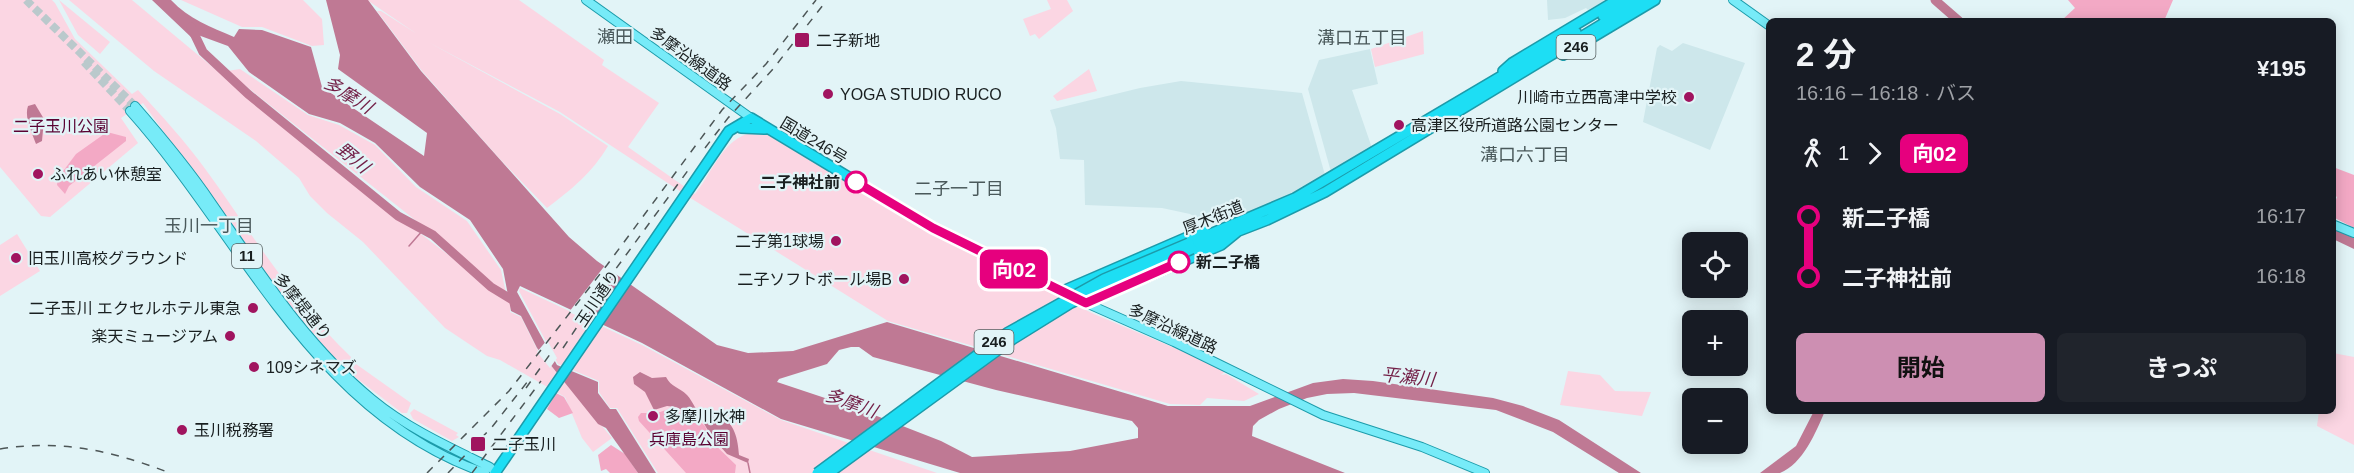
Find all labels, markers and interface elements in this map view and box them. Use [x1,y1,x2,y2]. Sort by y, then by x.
street label: 多摩沿線道路 [647,23,735,93]
district label: 瀬田 [597,27,633,47]
district label: 溝口五丁目 [1317,28,1407,48]
marker: 二子新地 [793,31,811,49]
place label: 二子新地 [816,32,880,49]
road number: 246 [1556,35,1596,59]
text: 2 分 [1796,36,1857,73]
text: ¥195 [2257,56,2306,81]
water label: 多摩川 [320,72,378,119]
text: 16:16 – 16:18 · バス [1796,82,1976,104]
place label: YOGA STUDIO RUCO [840,86,1002,103]
marker: YOGA STUDIO RUCO [821,87,835,101]
place label: 川崎市立西高津中学校 [1517,89,1677,106]
marker: 川崎市立西高津中学校 [1682,90,1696,104]
street label: 国道246号 [777,114,850,167]
place label: 高津区役所道路公園センター [1411,117,1619,134]
park label: 二子玉川公園 [13,118,109,135]
marker: 高津区役所道路公園センター [1392,118,1406,132]
icon: walk [1796,137,1829,170]
icon: forward [1858,137,1891,170]
water label: 野川 [333,139,375,178]
text: 1 [1838,142,1849,164]
text: 向02 [1912,142,1956,165]
district label: 溝口六丁目 [1480,145,1570,165]
place label: ふれあい休憩室 [50,165,162,183]
marker: ふれあい休憩室 [31,167,45,181]
marker: 二子神社前 [845,171,867,193]
place label: 二子神社前 [760,173,840,191]
district label: 二子一丁目 [914,179,1004,199]
street label: 厚木街道 [1180,198,1246,237]
text: 16:17 [2256,205,2306,227]
text: 新二子橋 [1842,206,1930,231]
district label: 玉川一丁目 [164,216,254,236]
map controls [1682,232,1748,454]
button: locate [1682,232,1748,298]
place label: 二子第1球場 [735,233,824,250]
marker: 二子第1球場 [829,234,843,248]
road number: 11 [232,244,262,268]
place label: 旧玉川高校グラウンド [28,250,188,267]
line badge: 向02 [980,250,1048,288]
marker: 旧玉川高校グラウンド [9,251,23,265]
marker: 新二子橋 [1168,251,1190,273]
place label: 新二子橋 [1196,254,1260,271]
text: 向02 [992,258,1036,281]
text: 16:18 [2256,265,2306,287]
text: 二子神社前 [1842,266,1952,291]
street label: 玉川通り [572,267,622,330]
street label: 多摩堤通り [271,270,334,343]
place label: 二子ソフトボール場B [737,271,892,288]
marker: 二子ソフトボール場B [897,272,911,286]
place label: 二子玉川 エクセルホテル東急 [29,300,241,317]
street label: 多摩沿線道路 [1126,300,1220,356]
marker: 二子玉川 エクセルホテル東急 [246,301,260,315]
button: + [1682,310,1748,376]
place label: 楽天ミュージアム [91,328,218,345]
marker: 楽天ミュージアム [223,329,237,343]
road number: 246 [974,330,1014,354]
button: 開始 [1796,333,2045,402]
button: きっぷ [2057,333,2306,402]
place label: 109シネマズ [266,359,357,376]
marker: 109シネマズ [247,360,261,374]
water label: 平瀬川 [1380,364,1438,390]
water label: 多摩川 [822,384,882,422]
button: − [1682,388,1748,454]
place label: 多摩川水神 [665,408,745,425]
marker: 多摩川水神 [646,409,660,423]
place label: 玉川税務署 [194,422,274,439]
marker: 玉川税務署 [175,423,189,437]
park label: 兵庫島公園 [649,431,729,448]
marker: 二子玉川 [469,435,487,453]
place label: 二子玉川 [492,436,556,453]

